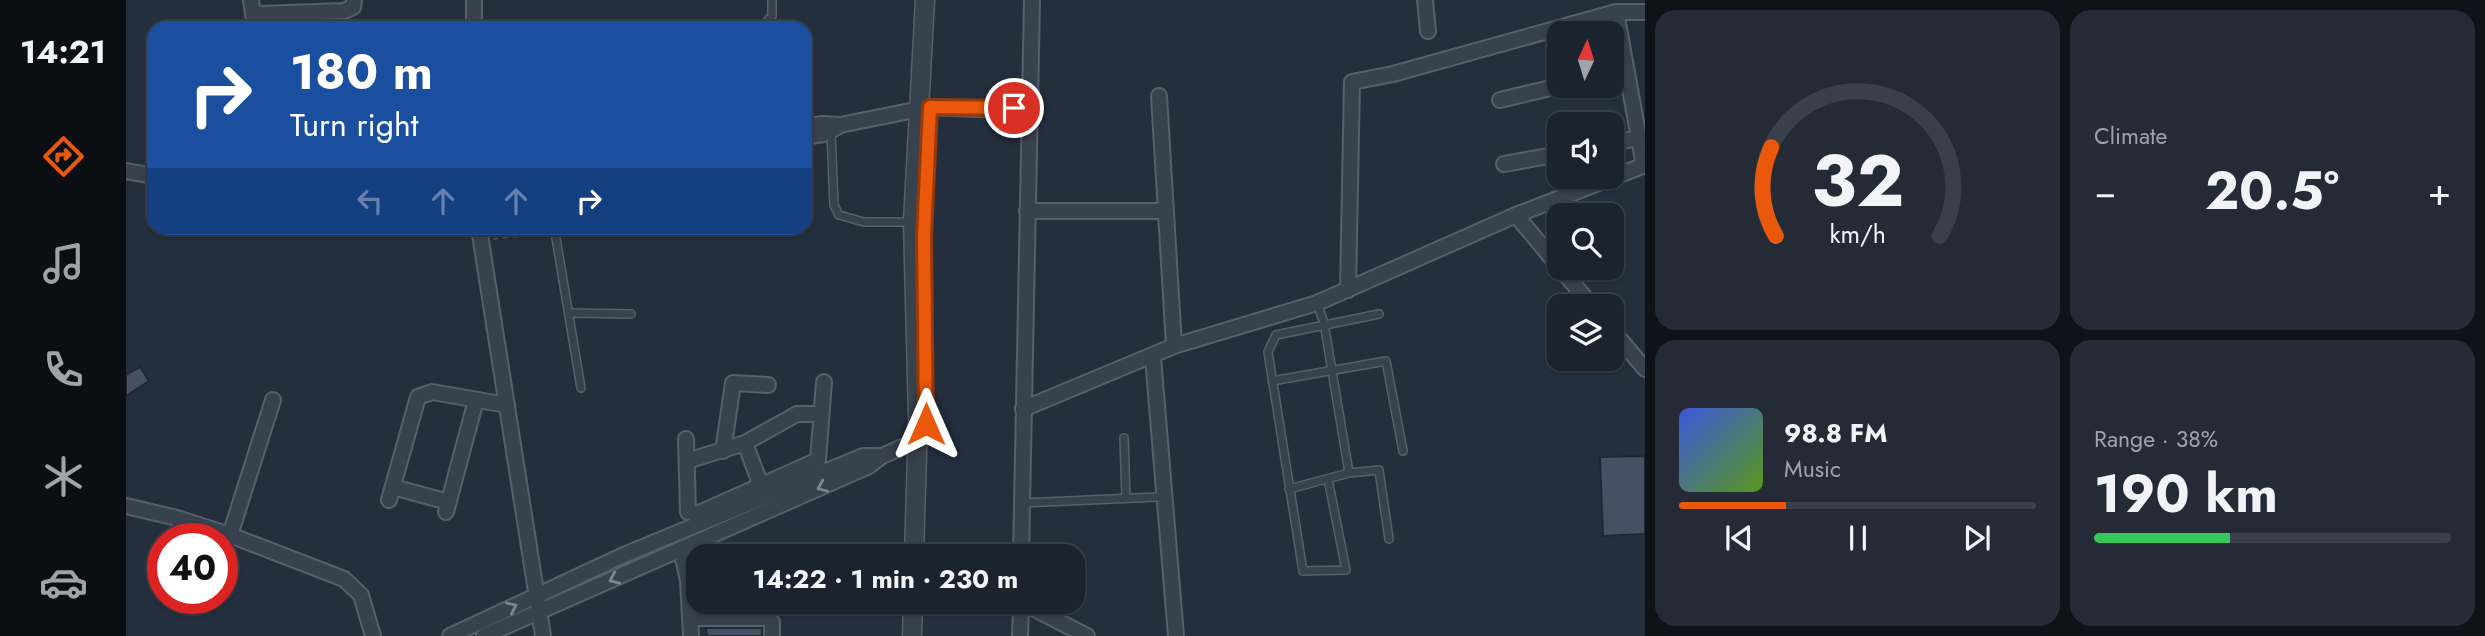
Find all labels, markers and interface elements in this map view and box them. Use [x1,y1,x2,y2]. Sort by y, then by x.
north arrow [1547,21,1624,98]
map controls [1547,21,1624,371]
text: 14:21 [20,29,106,75]
text: 180 m [290,37,433,107]
icon: right [175,49,266,140]
pin [984,78,1044,138]
icon: arrive [995,89,1033,127]
text: Turn right [290,102,419,148]
button: sound [1547,112,1624,189]
text: Climate [2094,119,2167,153]
text: 32 [1811,128,1904,233]
icon: directions [39,132,88,181]
text: 20.5° [2205,153,2339,229]
text: − [2094,164,2116,219]
text: + [2428,164,2451,219]
icon: left [351,182,389,220]
icon: ahead [424,182,462,220]
icon: ahead [497,182,535,220]
icon: right [570,182,608,220]
button: search [1547,203,1624,280]
text: km/h [1829,216,1886,252]
icon: music [39,239,88,288]
button: layers [1547,294,1624,371]
icon: phone [39,345,88,394]
position arrow [889,387,963,461]
text: 98.8 FM [1784,414,1887,452]
text: Range · 38% [2094,422,2218,456]
icon: climate [39,452,88,501]
text: Music [1784,452,1841,486]
text: 190 km [2094,456,2278,532]
one-way arrow [817,479,829,493]
icon: previous [1720,519,1758,557]
icon: pause [1839,519,1877,557]
icon: next [1958,519,1996,557]
speed limit sign: 40 [147,523,238,614]
icon: car [39,558,88,607]
text: 14:22 · 1 min · 230 m [753,560,1018,598]
one-way arrow [609,571,621,585]
one-way arrow [505,601,517,615]

